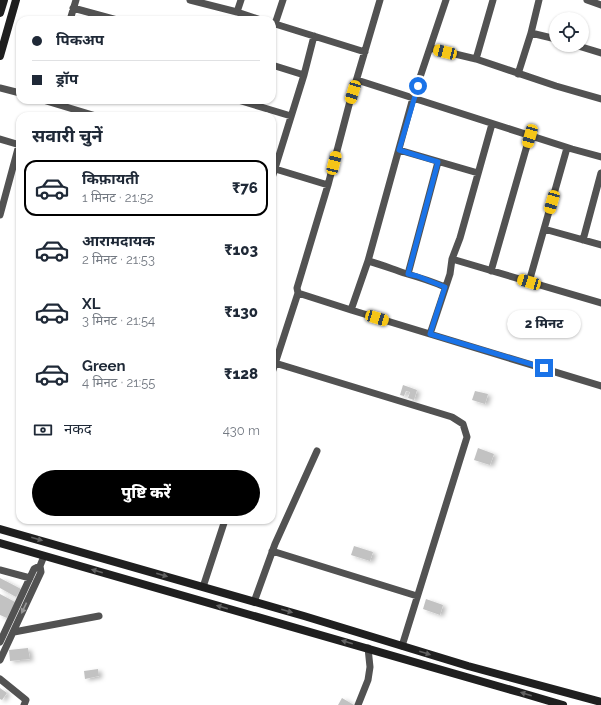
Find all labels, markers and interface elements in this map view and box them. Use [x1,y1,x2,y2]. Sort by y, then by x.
map controls [549,12,589,52]
button: locate [549,12,589,52]
text: पिकअप [56,31,104,49]
car [432,43,458,61]
text: ड्रॉप [56,70,78,88]
route start [409,77,427,95]
car [344,79,362,105]
car [521,123,539,149]
text: सवारी चुनें [32,125,103,146]
car [325,150,343,176]
icon: car [34,170,70,206]
text: किफ़ायती [82,170,139,188]
text: ₹76 [232,179,258,197]
car [543,189,561,215]
text: 1 मिनट · 21:52 [82,190,154,205]
icon: car [34,232,70,268]
text: आरामदायक [82,232,155,250]
text: ₹103 [224,241,258,259]
text: 2 मिनट · 21:53 [82,252,155,267]
car [516,273,542,291]
icon: car [34,294,70,330]
text: XL [82,295,100,313]
text: ₹130 [224,303,258,321]
car [364,309,390,327]
callout: 2 मिनट [507,310,581,338]
text: 3 मिनट · 21:54 [82,313,155,328]
text: 2 मिनट [525,316,563,331]
icon: car [34,356,70,392]
text: Green [82,357,126,375]
route end [535,359,553,377]
text: ₹128 [224,365,258,383]
text: 4 मिनट · 21:55 [82,375,155,390]
icon: cash [32,419,54,441]
text: नकद [64,420,92,438]
text: 430 m [223,423,260,438]
button: पुष्टि करें [32,470,260,516]
one-way arrow [32,536,44,542]
one-way arrow [91,568,103,574]
one-way arrow [157,572,169,578]
one-way arrow [21,602,28,614]
one-way arrow [216,603,228,609]
one-way arrow [282,608,294,614]
one-way arrow [341,639,353,645]
one-way arrow [420,650,432,656]
one-way arrow [519,691,531,697]

